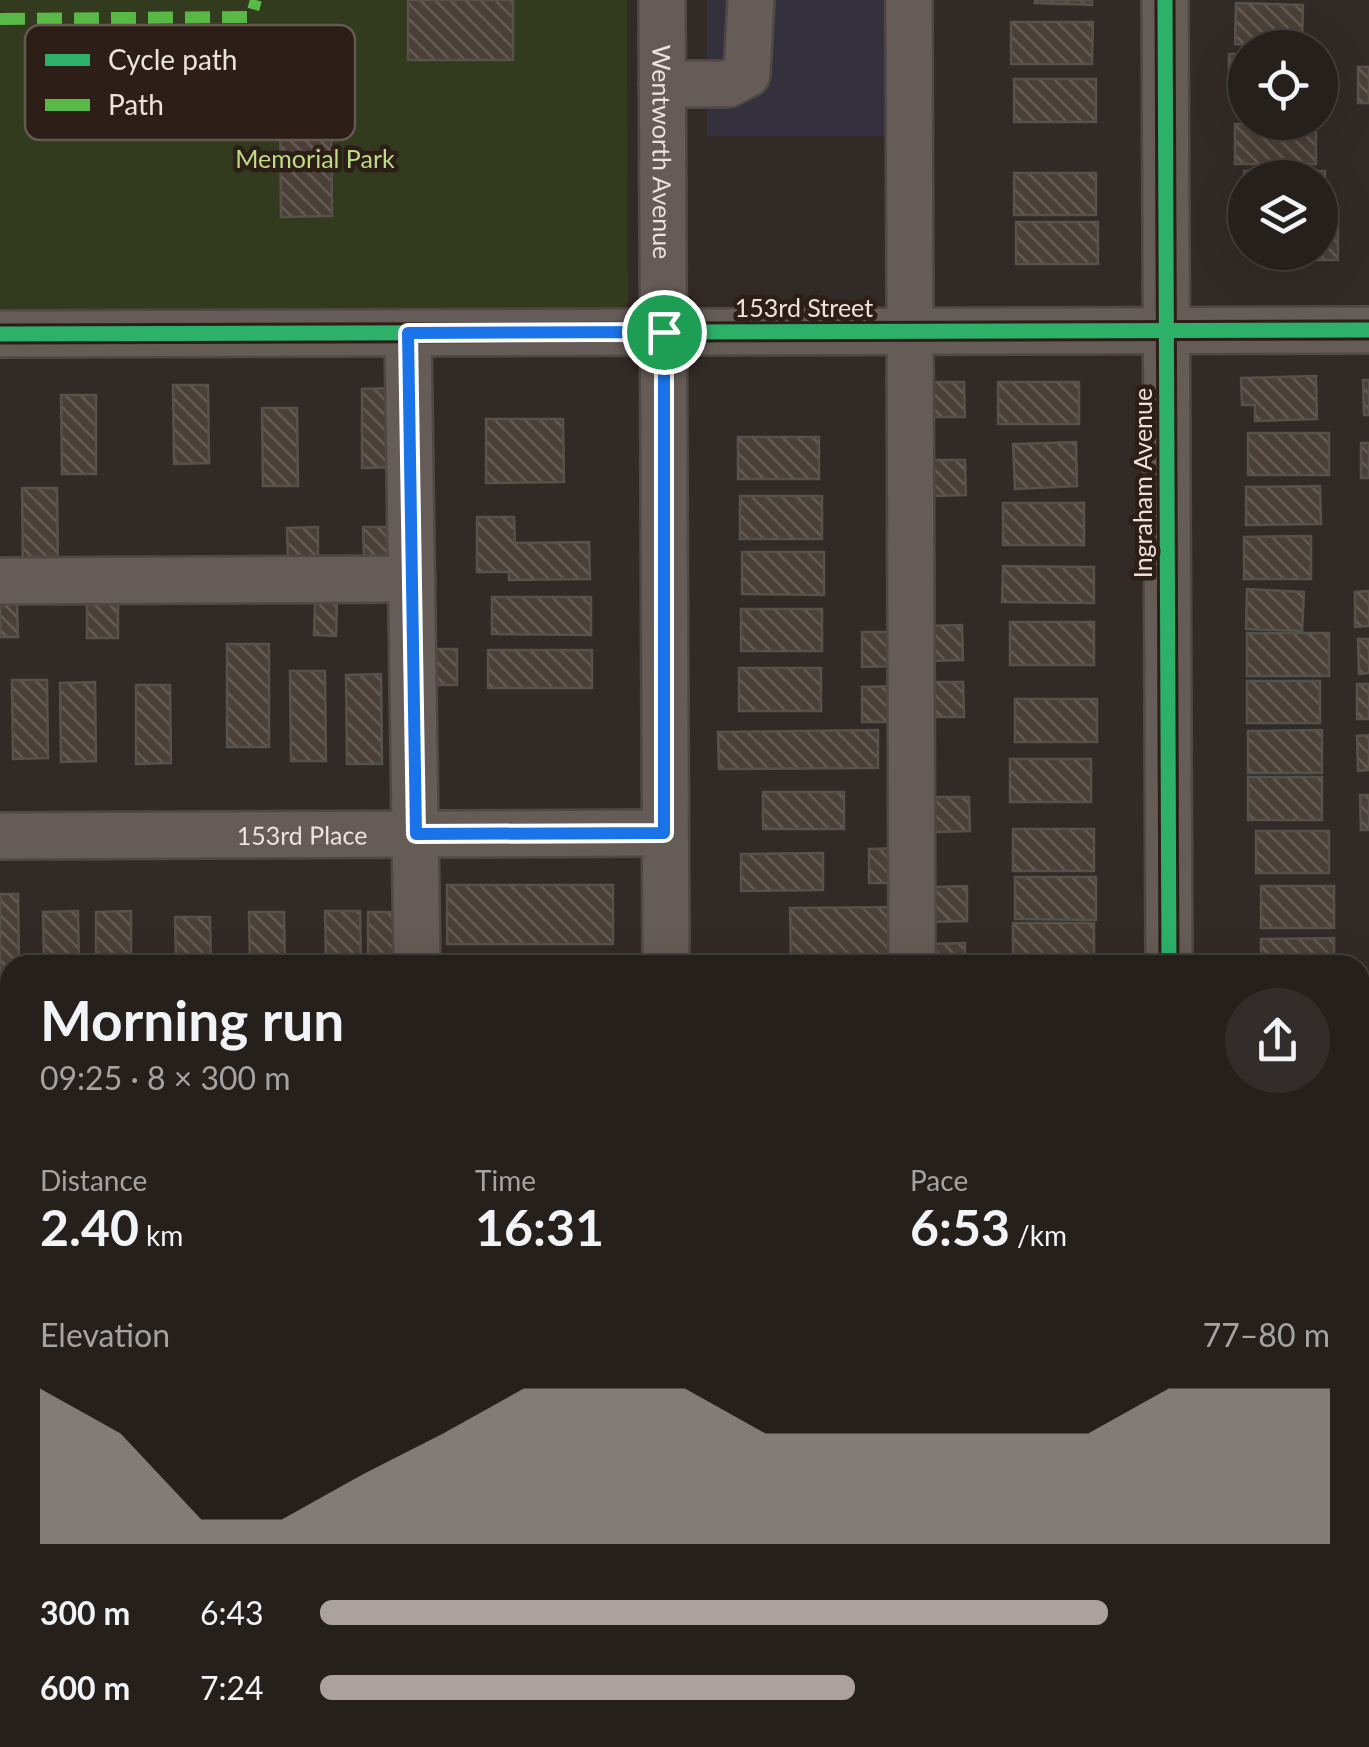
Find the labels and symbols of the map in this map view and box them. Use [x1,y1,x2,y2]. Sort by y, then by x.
legend [25,25,355,140]
text: Cycle path [108,42,237,76]
street label: Wentworth Avenue [647,45,678,259]
text: Path [108,87,164,121]
park label: Memorial Park [235,143,395,173]
pin [622,290,707,375]
street label: 153rd Street [735,292,873,322]
street label: Ingraham Avenue [1127,388,1157,578]
street label: 153rd Place [237,819,367,850]

